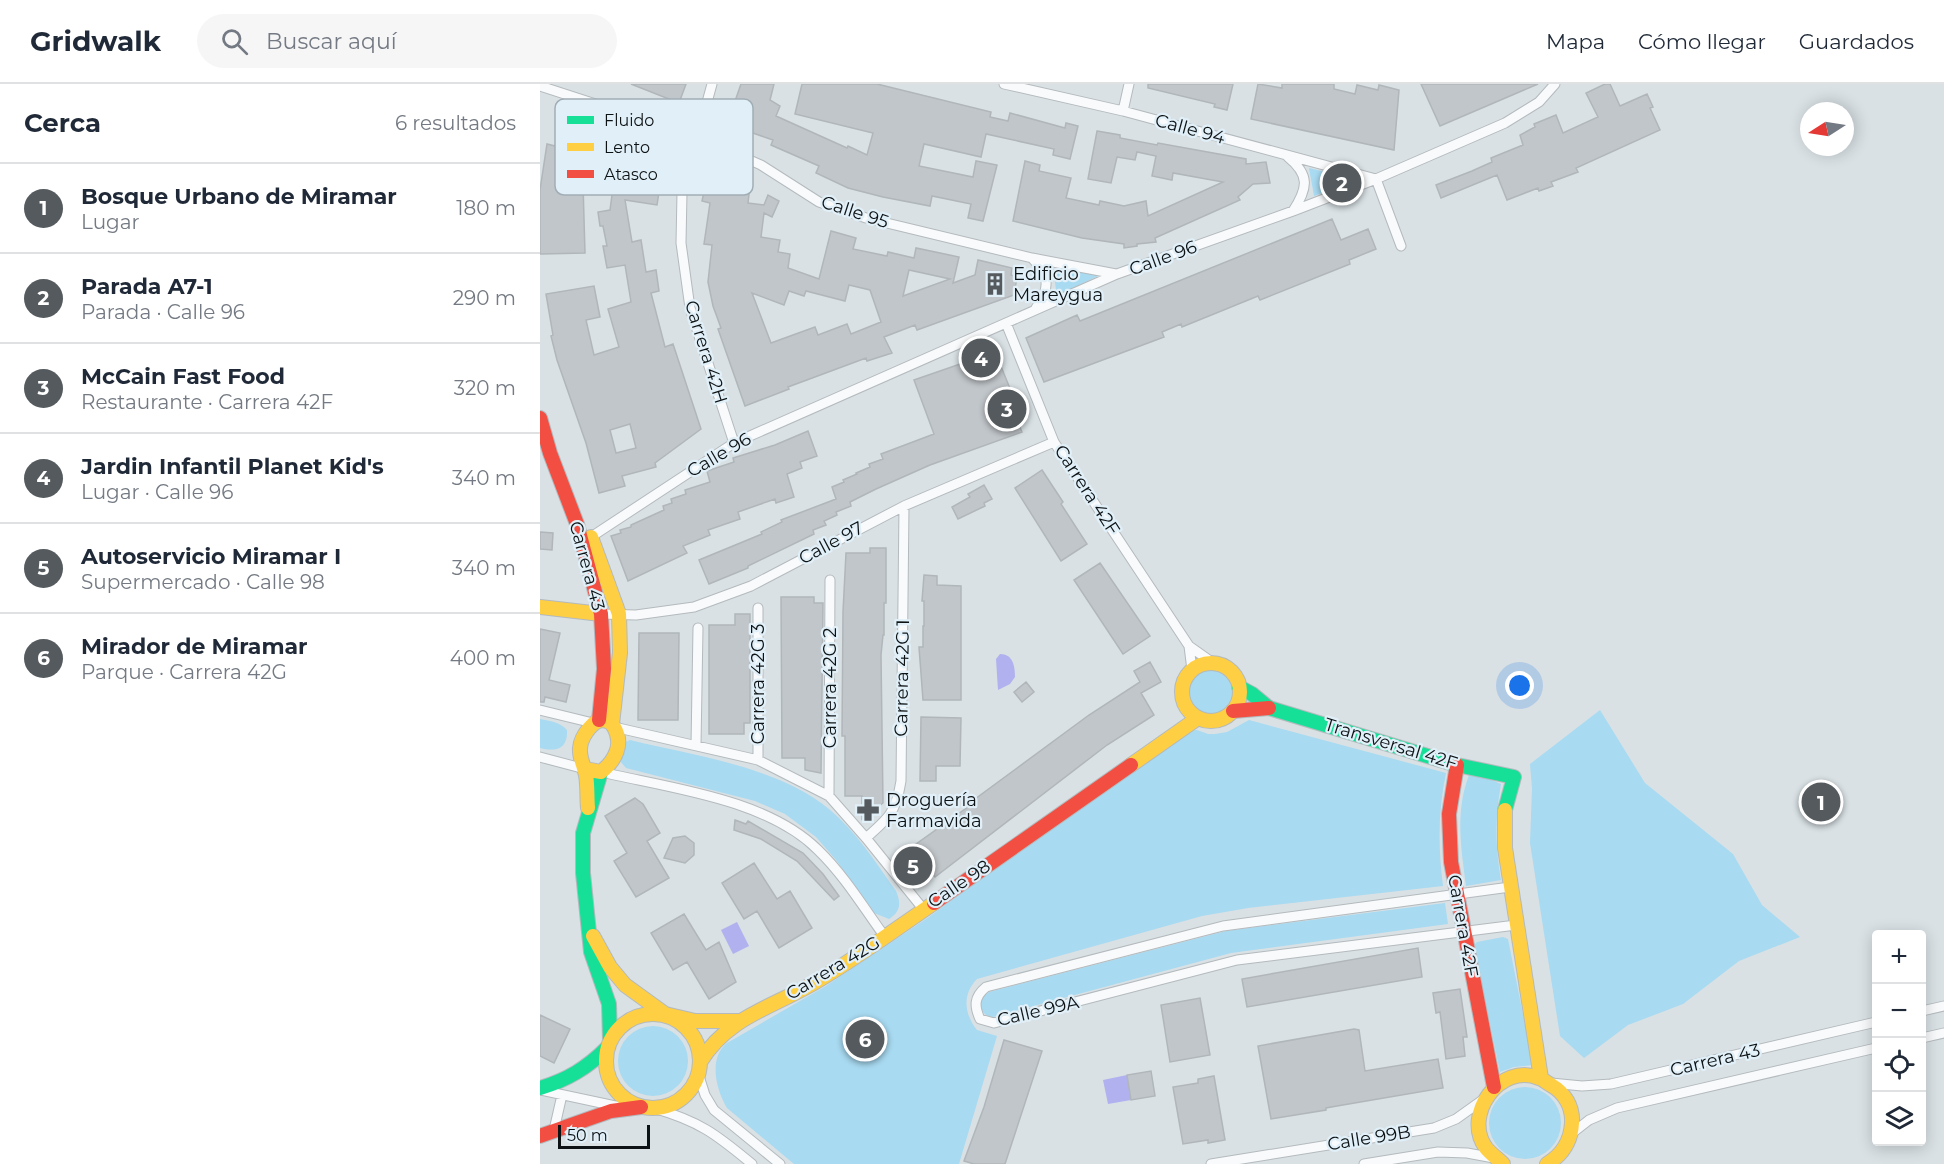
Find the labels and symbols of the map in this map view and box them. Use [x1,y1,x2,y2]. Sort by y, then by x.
legend [555,99,753,195]
north arrow [1800,102,1854,156]
street label: Calle 94 [1153,109,1227,149]
text: Fluido [604,111,654,130]
text: Lento [604,138,650,157]
pin: 2 [1322,160,1362,206]
text: Atasco [604,165,658,184]
street label: Calle 95 [818,191,892,233]
street label: Calle 96 [1126,236,1200,280]
place label: Edificio Mareygua [1013,263,1103,306]
building icon: Edificio Mareygua [982,271,1008,297]
street label: Carrera 42H [680,298,732,406]
pin: 4 [962,336,1000,380]
pin: 3 [988,386,1026,432]
street label: Calle 96 [683,428,755,482]
street label: Carrera 42F [1050,441,1124,539]
street label: Calle 97 [795,517,867,569]
street label: Carrera 43 [564,519,610,613]
street label: Carrera 42G 1 [890,619,914,737]
street label: Carrera 42G 3 [747,624,769,744]
street label: Carrera 42G 2 [819,628,841,748]
your location [1505,671,1534,700]
street label: Transversal 42F [1322,713,1460,775]
pin: 1 [1802,780,1840,824]
place label: Droguería Farmavida [886,789,982,832]
pharmacy icon: Droguería Farmavida [855,797,881,823]
pin: 5 [894,844,932,888]
street label: Calle 98 [923,855,995,913]
street label: Carrera 42F [1443,873,1483,979]
street label: Carrera 42G [782,931,884,1005]
street label: Calle 99A [995,991,1081,1031]
pin: 6 [846,1016,884,1062]
street label: Carrera 43 [1668,1039,1762,1081]
street label: Calle 99B [1326,1121,1412,1155]
scale bar [558,1122,650,1150]

